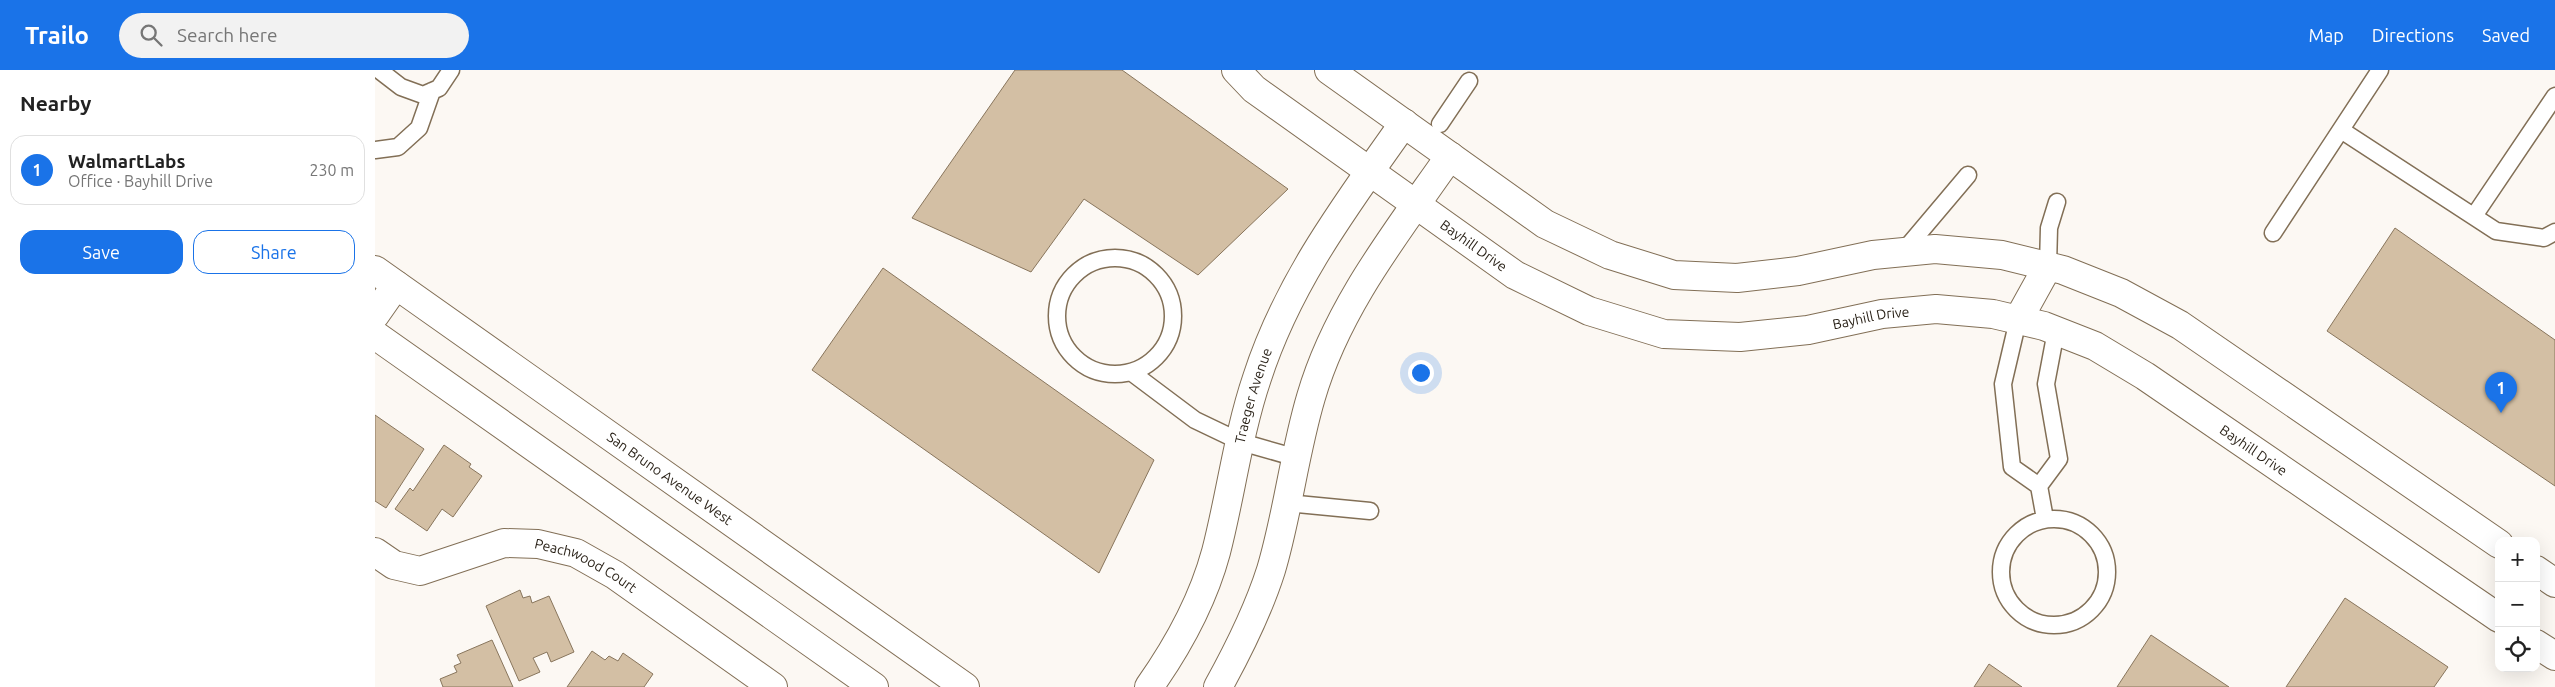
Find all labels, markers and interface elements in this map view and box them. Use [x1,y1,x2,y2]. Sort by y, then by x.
search box [119,13,469,58]
icon: search [137,21,165,49]
text: Trailo [25,22,89,49]
text: Search here [177,24,278,46]
text: Map [2308,25,2344,45]
text: Directions [2372,25,2454,45]
text: Saved [2482,25,2530,45]
text: Nearby [20,91,91,115]
text: WalmartLabs [68,150,185,172]
text: 1 [32,161,42,179]
text: 230 m [309,161,354,179]
text: Office · Bayhill Drive [68,172,213,190]
street label: Bayhill Drive [1437,216,1510,275]
button: Save [20,230,183,274]
button: Share [193,230,355,274]
street label: Bayhill Drive [1831,304,1910,332]
street label: Traeger Avenue [1232,346,1275,445]
your location [1408,360,1434,386]
pin: 1 [2485,372,2517,413]
street label: Bayhill Drive [2217,422,2290,479]
street label: San Bruno Avenue West [604,429,736,528]
street label: Peachwood Court [533,535,640,596]
map controls [2495,537,2540,672]
button: + [2495,537,2540,582]
button: − [2495,582,2540,627]
button: locate [2495,627,2540,672]

